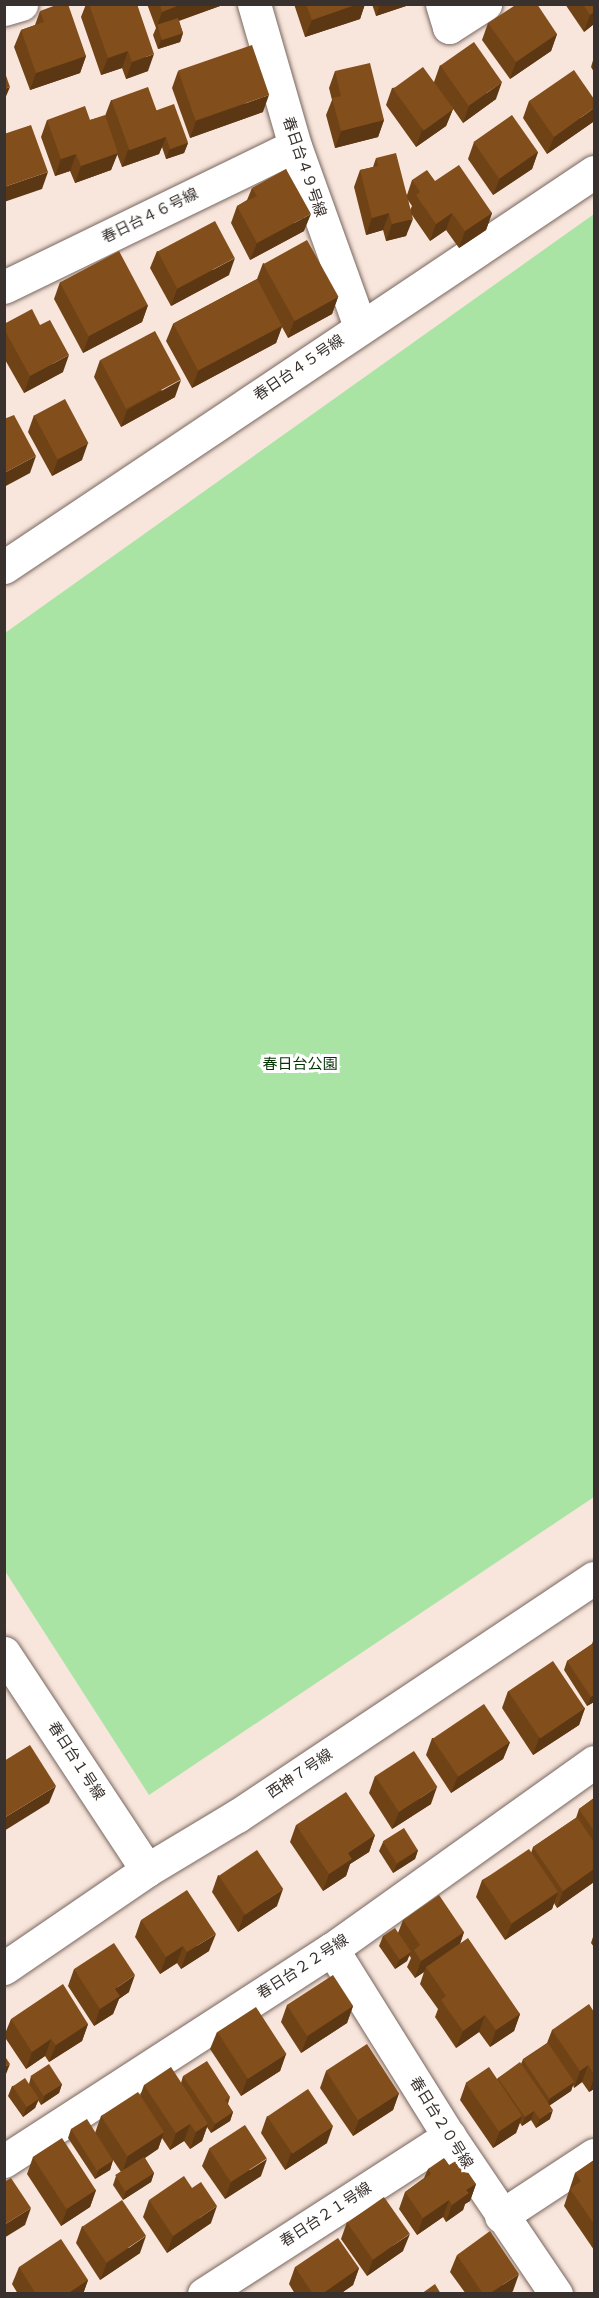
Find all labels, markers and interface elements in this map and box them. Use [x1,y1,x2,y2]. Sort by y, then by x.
street label: 春日台４９号線 [278,114,330,220]
street label: 春日台４６号線 [99,185,201,247]
street label: 春日台４５号線 [250,331,348,405]
park label: 春日台公園 [263,1056,337,1074]
street label: 春日台１号線 [44,1718,108,1804]
street label: 西神７号線 [264,1746,336,1802]
street label: 春日台２２号線 [254,1931,352,2003]
street label: 春日台２０号線 [406,2074,476,2172]
street label: 春日台２１号線 [277,2179,375,2251]

